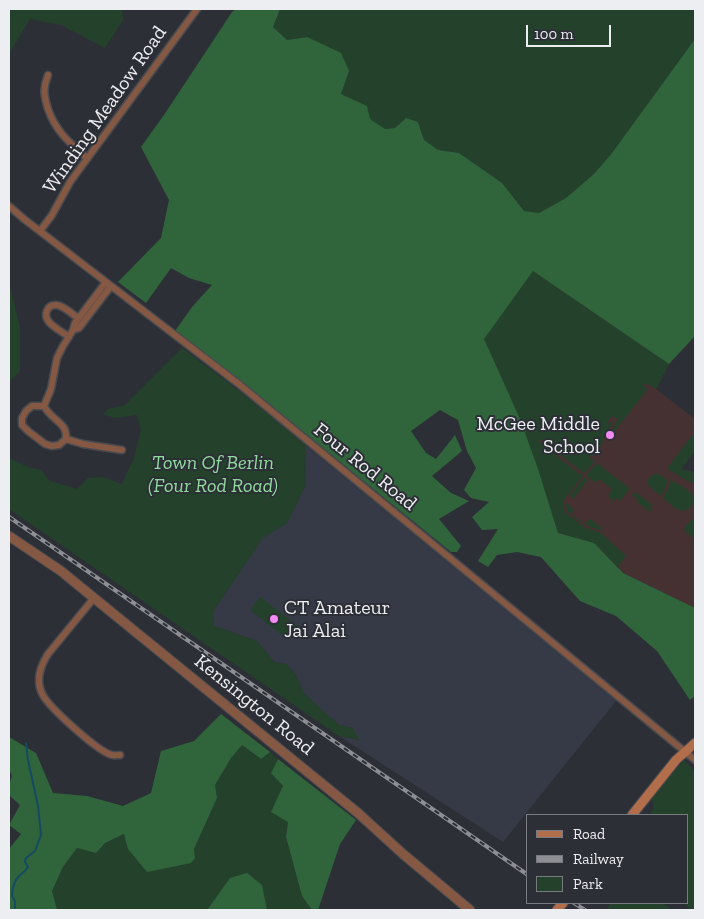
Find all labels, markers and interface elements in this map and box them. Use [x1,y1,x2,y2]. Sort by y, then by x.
scale bar [529,15,614,47]
street label: Winding Meadow Road [38,22,172,198]
text: 100 m [534,25,573,43]
place label: McGee Middle School [477,412,600,459]
street label: Four Rod Road [308,418,422,516]
marker: McGee Middle School [604,429,616,441]
park label: Town Of Berlin (Four Rod Road) [148,451,278,498]
place label: CT Amateur Jai Alai [284,596,390,643]
marker: CT Amateur Jai Alai [268,613,280,625]
street label: Kensington Road [189,649,319,761]
legend [526,814,689,904]
text: Road [573,825,605,843]
text: Railway [573,850,624,868]
text: Park [573,875,603,893]

